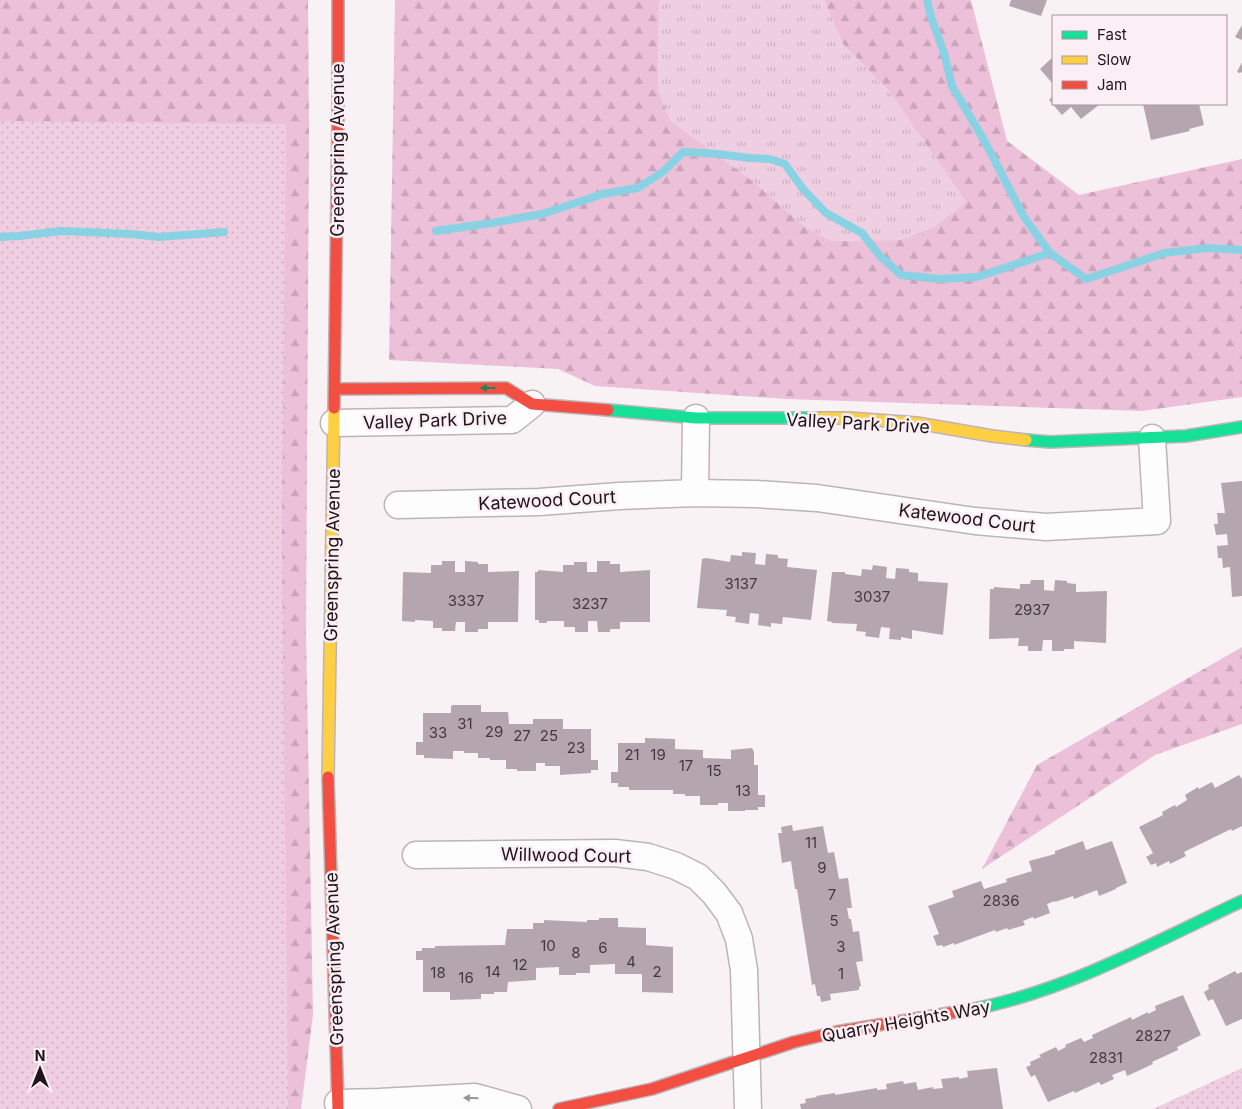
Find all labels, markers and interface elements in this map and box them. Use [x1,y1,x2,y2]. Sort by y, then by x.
legend [1052,15,1227,105]
text: Fast [1097,25,1127,44]
text: Slow [1097,50,1131,69]
street label: Greenspring Avenue [327,63,348,237]
text: Jam [1097,75,1127,94]
one-way arrow [480,384,496,392]
street label: Valley Park Drive [363,407,507,433]
street label: Valley Park Drive [786,409,930,437]
street label: Greenspring Avenue [320,468,344,642]
street label: Katewood Court [478,486,616,514]
street label: Katewood Court [897,499,1037,537]
house number: 3137 [724,574,758,593]
house number: 3037 [854,587,890,606]
house number: 3337 [448,591,484,610]
house number: 3237 [572,594,608,613]
house number: 2937 [1014,600,1050,619]
house number: 31 [457,714,473,733]
house number: 29 [485,722,503,741]
house number: 33 [429,723,447,742]
house number: 27 [513,726,531,745]
house number: 25 [540,726,558,745]
house number: 23 [567,738,585,757]
house number: 21 [624,745,640,764]
house number: 19 [650,745,666,764]
house number: 17 [679,756,693,775]
house number: 15 [706,761,722,780]
house number: 13 [735,781,751,800]
house number: 11 [805,833,817,852]
street label: Willwood Court [501,843,631,867]
house number: 9 [817,858,827,877]
street label: Greenspring Avenue [320,872,348,1046]
house number: 7 [828,885,836,904]
house number: 2836 [983,891,1020,910]
house number: 5 [829,911,839,930]
house number: 10 [540,936,556,955]
house number: 3 [836,937,846,956]
house number: 6 [598,938,608,957]
house number: 8 [571,943,581,962]
house number: 4 [626,952,636,971]
house number: 12 [512,955,528,974]
house number: 14 [485,962,501,981]
house number: 2 [652,962,662,981]
house number: 18 [430,963,446,982]
house number: 1 [838,964,844,983]
house number: 16 [458,968,474,987]
street label: Quarry Heights Way [820,996,992,1046]
house number: 2827 [1135,1026,1171,1045]
north arrow [15,1044,65,1094]
text: N [35,1047,45,1064]
house number: 2831 [1089,1048,1123,1067]
one-way arrow [462,1094,478,1102]

